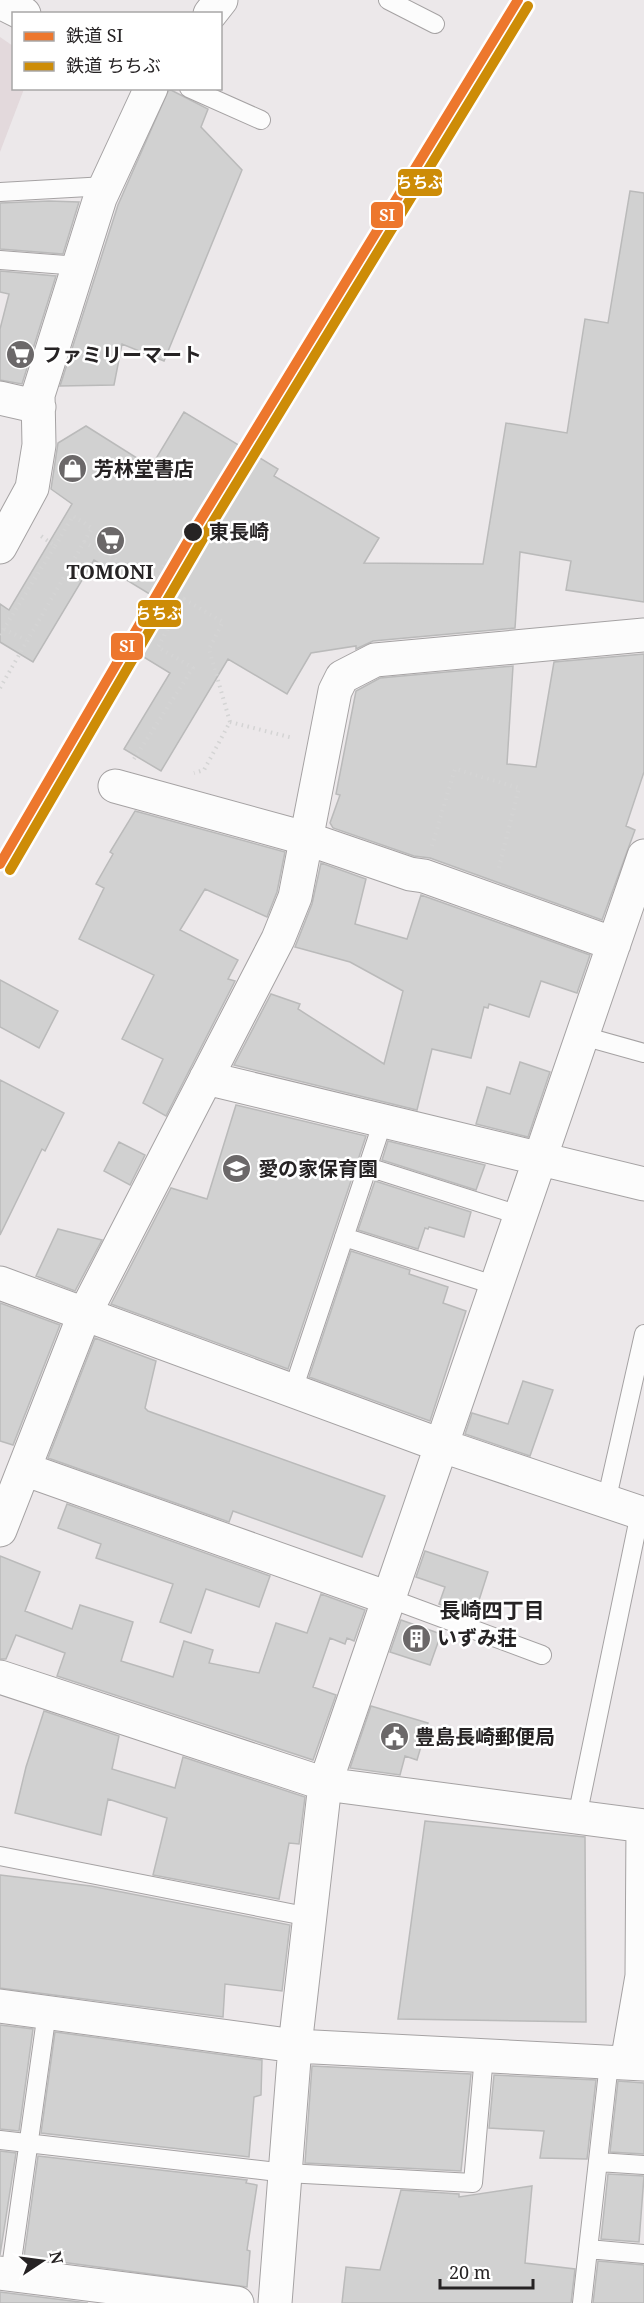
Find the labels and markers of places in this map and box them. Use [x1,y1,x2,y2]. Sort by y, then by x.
supermarket icon: ファミリーマート [5,339,37,371]
place label: ファミリーマート [42,341,202,368]
shop icon: 芳林堂書店 [57,453,89,485]
place label: 芳林堂書店 [94,455,194,482]
place label: 東長崎 [209,518,269,545]
marker: 東長崎 [182,521,204,543]
supermarket icon: TOMONI [94,525,126,557]
place label: TOMONI [67,558,153,585]
school or university icon: 愛の家保育園 [221,1153,253,1185]
place label: 愛の家保育園 [258,1155,378,1182]
building icon: いずみ荘 [400,1622,432,1654]
place label: いずみ荘 [437,1624,517,1651]
public building icon: 豊島長崎郵便局 [378,1721,410,1753]
place label: 豊島長崎郵便局 [415,1723,555,1750]

